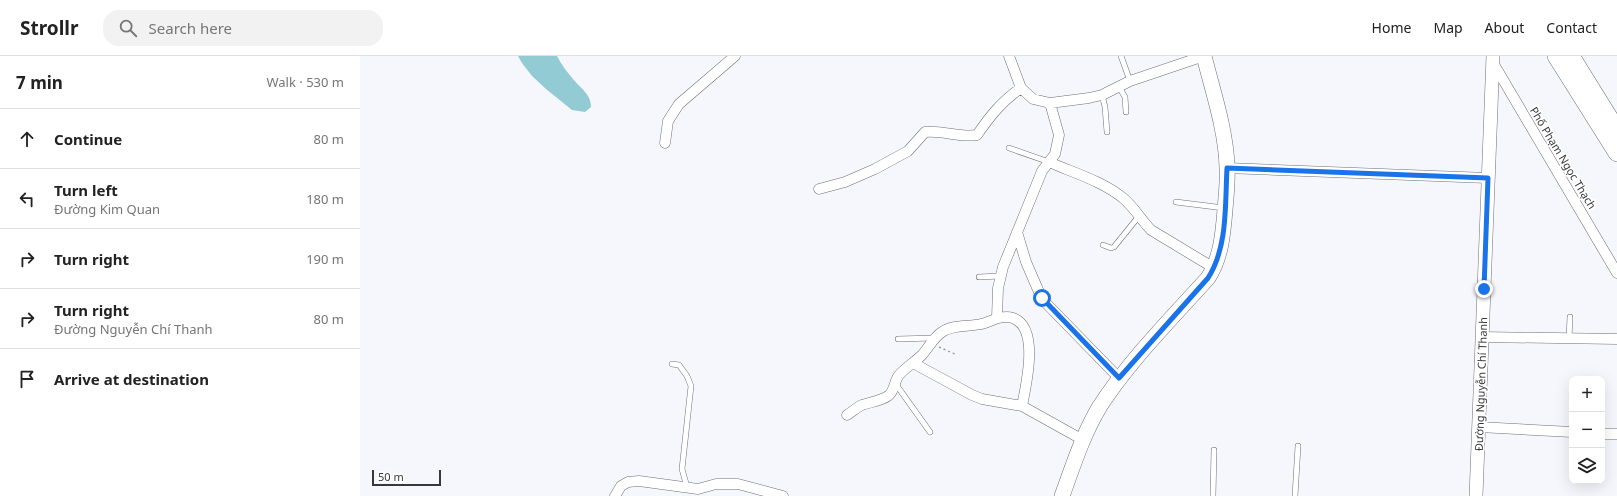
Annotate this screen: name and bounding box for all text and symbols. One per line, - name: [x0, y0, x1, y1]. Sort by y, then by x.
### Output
- search box: [103, 10, 383, 46]
- text: Strollr: [20, 15, 79, 41]
- icon: search: [117, 17, 139, 39]
- text: Search here: [149, 18, 232, 38]
- text: Home: [1372, 18, 1411, 37]
- text: Map: [1433, 18, 1463, 37]
- text: About: [1485, 18, 1524, 37]
- text: Contact: [1546, 18, 1597, 37]
- text: 7 min: [16, 71, 63, 94]
- text: Walk · 530 m: [266, 73, 344, 91]
- street label: Phố Phạm Ngọc Thạch: [1527, 104, 1600, 212]
- icon: ahead: [16, 128, 38, 150]
- text: Continue: [54, 129, 122, 149]
- text: 80 m: [314, 130, 344, 148]
- text: Turn left: [54, 180, 118, 200]
- icon: left: [16, 188, 38, 210]
- text: 180 m: [306, 190, 344, 208]
- text: Đường Kim Quan: [54, 200, 160, 218]
- icon: right: [16, 248, 38, 270]
- text: Turn right: [54, 249, 129, 269]
- text: 190 m: [306, 250, 344, 268]
- route end: [1475, 280, 1493, 298]
- route start: [1033, 289, 1051, 307]
- text: Turn right: [54, 300, 129, 320]
- icon: right: [16, 308, 38, 330]
- text: 80 m: [314, 310, 344, 328]
- street label: Đường Nguyễn Chí Thanh: [1471, 317, 1490, 451]
- text: Đường Nguyễn Chí Thanh: [54, 320, 213, 338]
- icon: arrive: [16, 368, 38, 390]
- text: Arrive at destination: [54, 369, 209, 389]
- map controls: [1569, 376, 1605, 484]
- button: +: [1569, 376, 1605, 412]
- button: −: [1569, 412, 1605, 448]
- button: layers: [1569, 448, 1605, 484]
- scale bar: [372, 468, 441, 487]
- text: 50 m: [378, 469, 404, 484]

